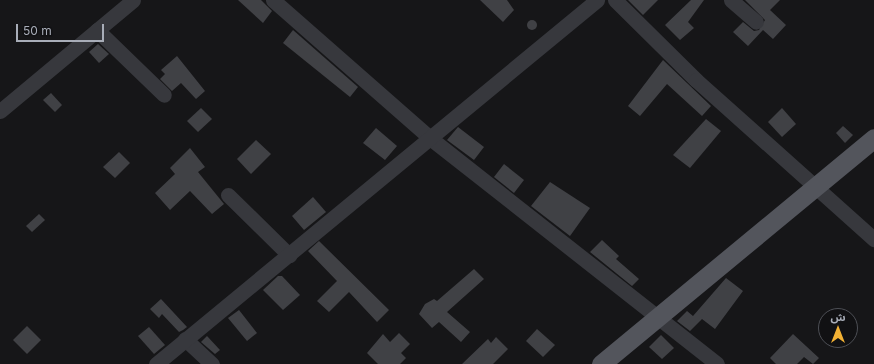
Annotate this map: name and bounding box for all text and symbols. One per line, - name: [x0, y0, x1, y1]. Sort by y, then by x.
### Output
- scale bar: [18, 16, 106, 42]
- text: 50 m: [23, 23, 52, 38]
- north arrow: [818, 308, 858, 348]
- text: ش: [830, 310, 846, 324]

